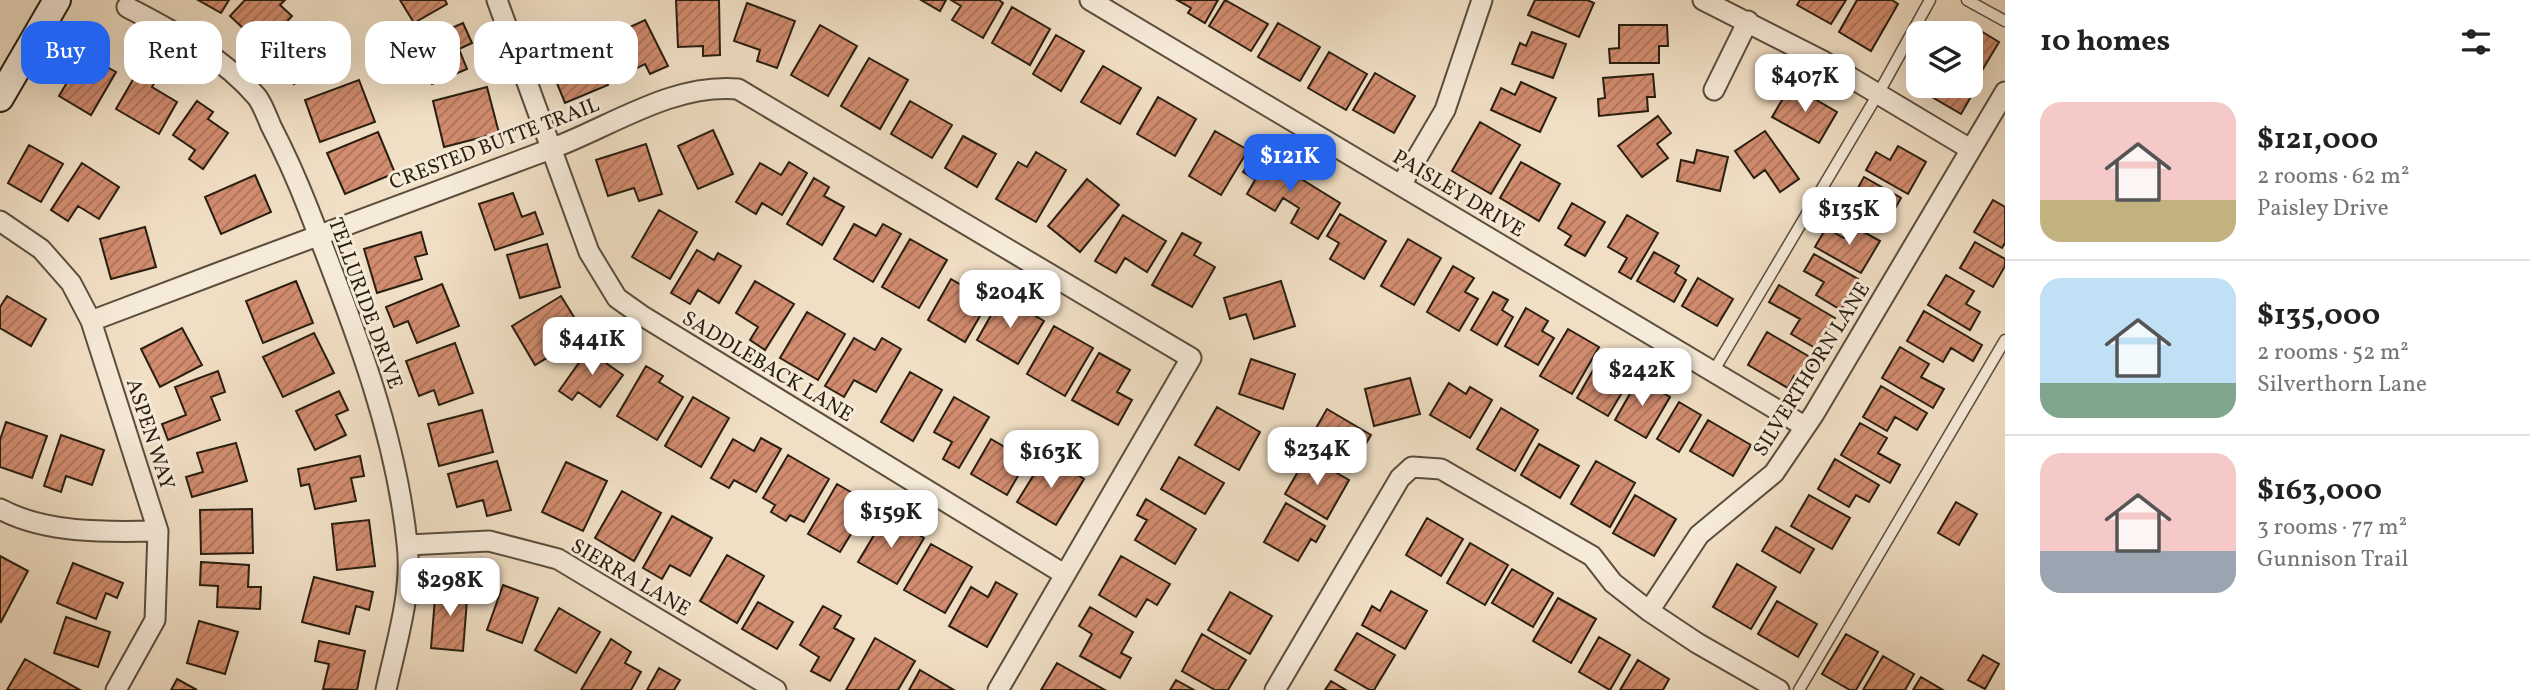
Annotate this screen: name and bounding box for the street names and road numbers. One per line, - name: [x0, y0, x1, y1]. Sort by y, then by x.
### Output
- street label: CRESTED BUTTE TRAIL: [385, 91, 604, 198]
- street label: PAISLEY DRIVE: [1387, 143, 1530, 245]
- street label: TELLURIDE DRIVE: [320, 214, 409, 393]
- street label: SILVERTHORN LANE: [1747, 277, 1878, 463]
- street label: SADDLEBACK LANE: [676, 305, 858, 430]
- street label: ASPEN WAY: [118, 375, 181, 494]
- street label: SIERRA LANE: [565, 532, 696, 624]

